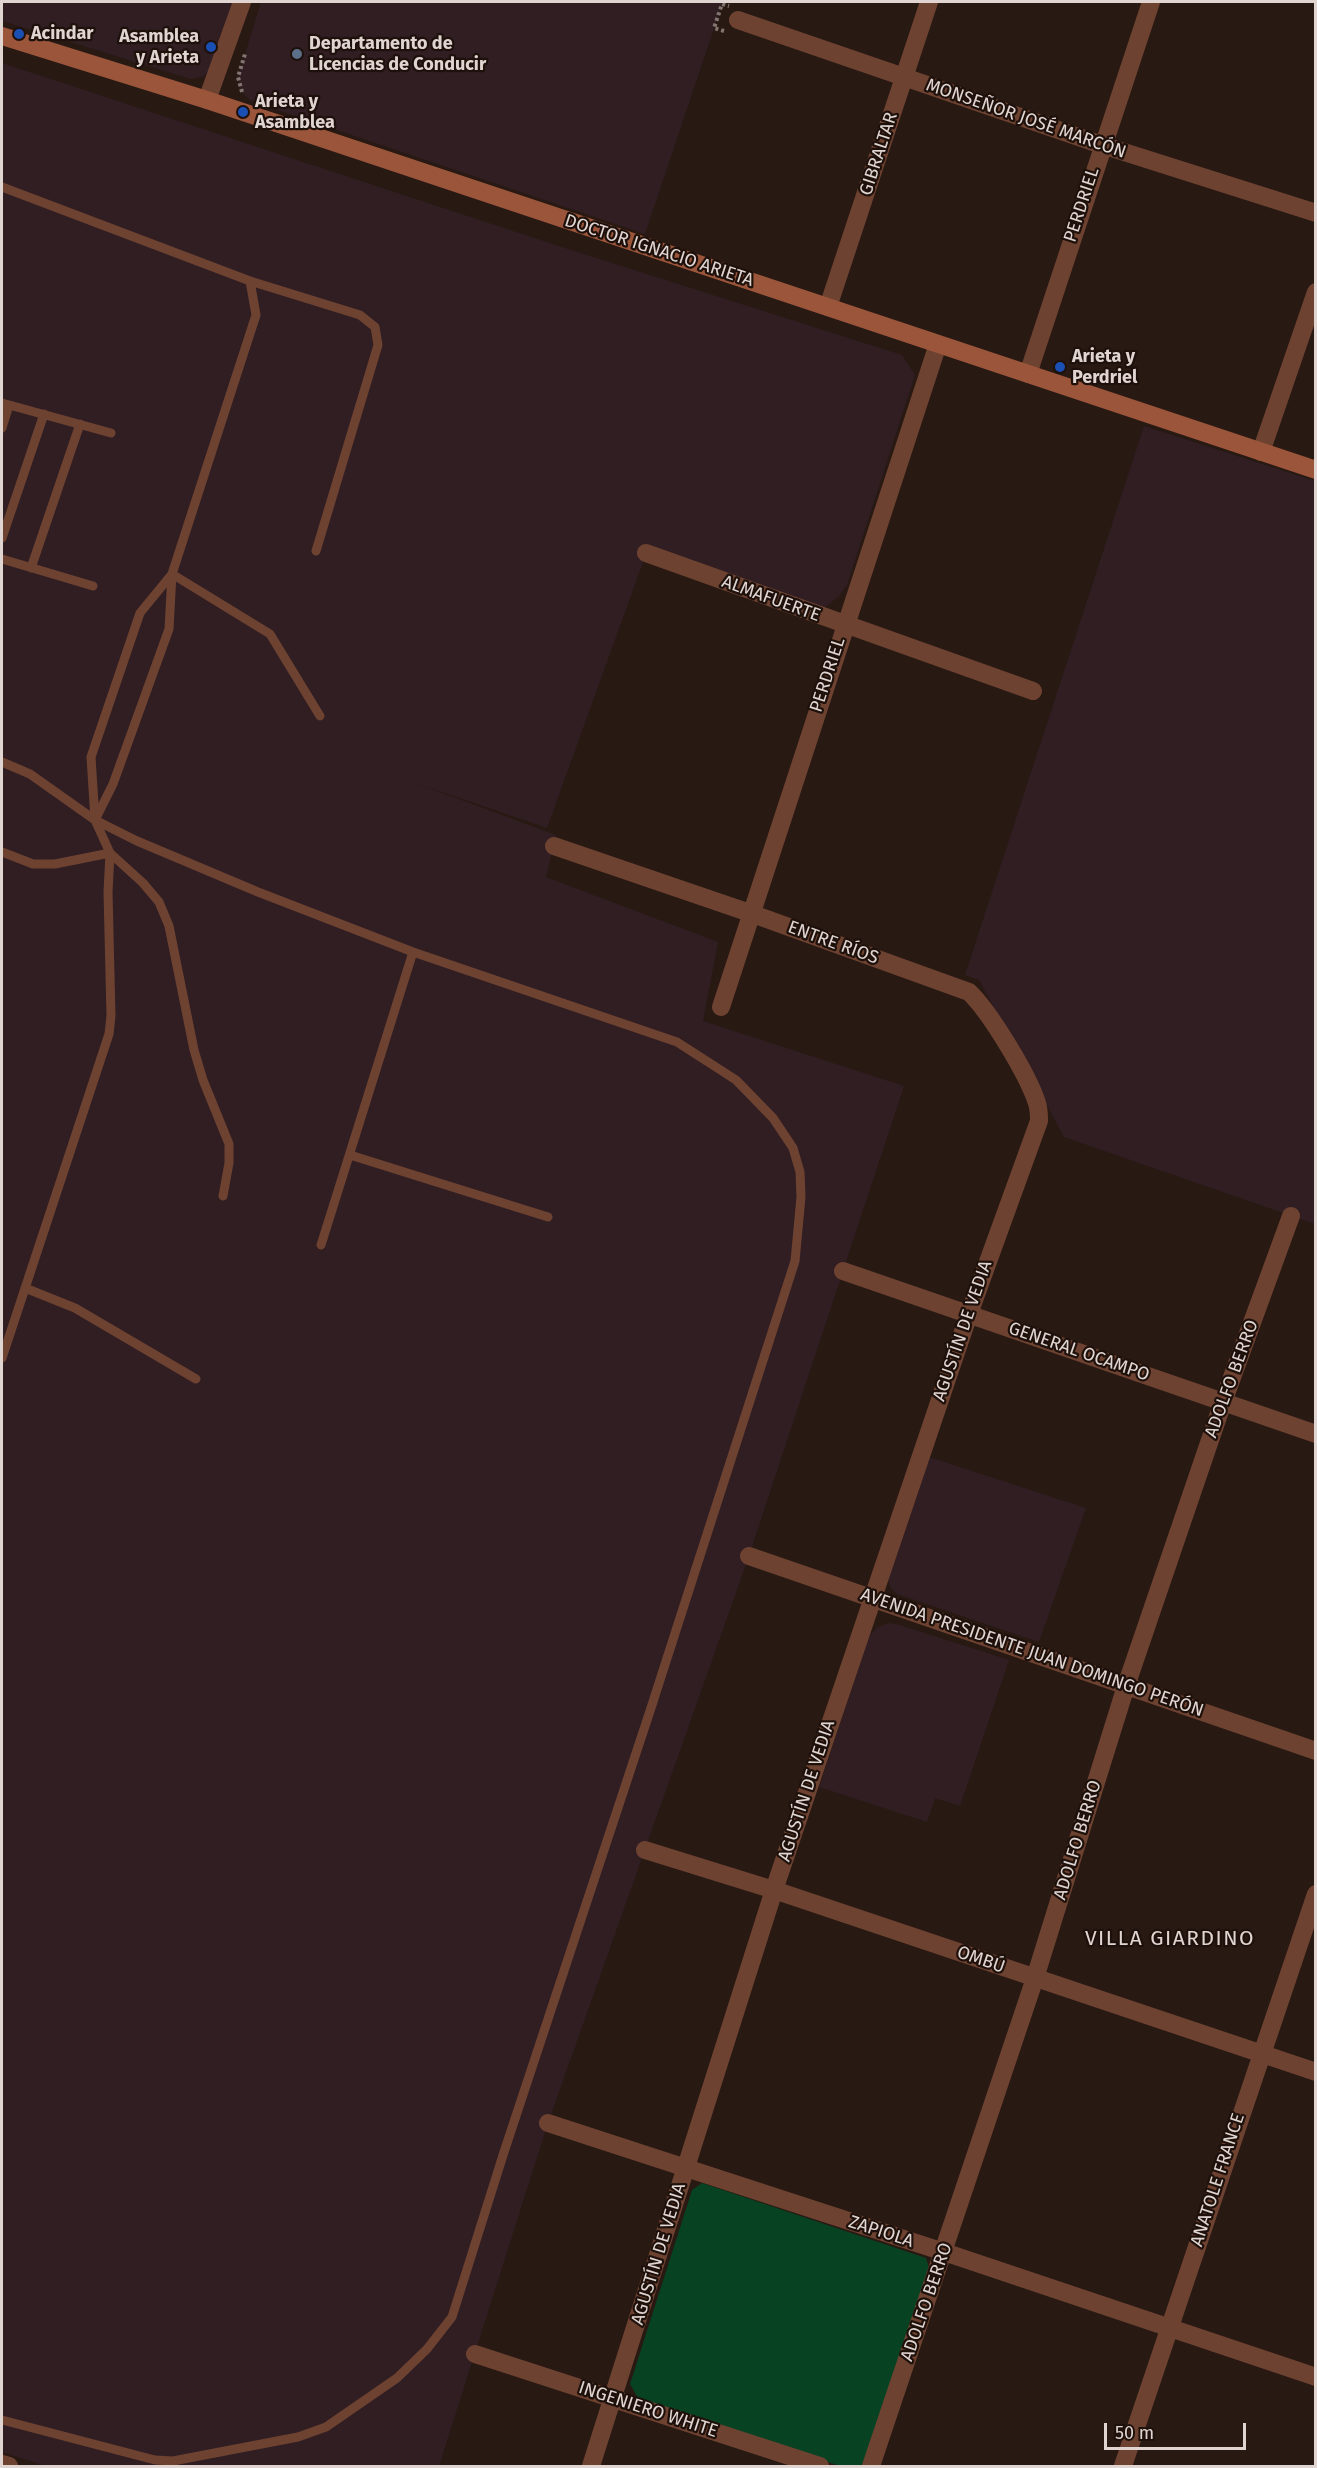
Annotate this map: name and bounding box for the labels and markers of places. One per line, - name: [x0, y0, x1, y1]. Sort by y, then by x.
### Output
- place label: Acindar: [31, 23, 94, 45]
- place label: Asamblea y Arieta: [119, 26, 199, 68]
- marker: Acindar: [12, 27, 26, 41]
- place label: Departamento de Licencias de Conducir: [309, 33, 486, 76]
- marker: Asamblea y Arieta: [204, 40, 218, 54]
- marker: Departamento de Licencias de Conducir: [290, 47, 304, 61]
- place label: Arieta y Asamblea: [255, 91, 335, 134]
- marker: Arieta y Asamblea: [236, 105, 250, 119]
- place label: Arieta y Perdriel: [1072, 346, 1137, 388]
- marker: Arieta y Perdriel: [1053, 360, 1067, 374]

